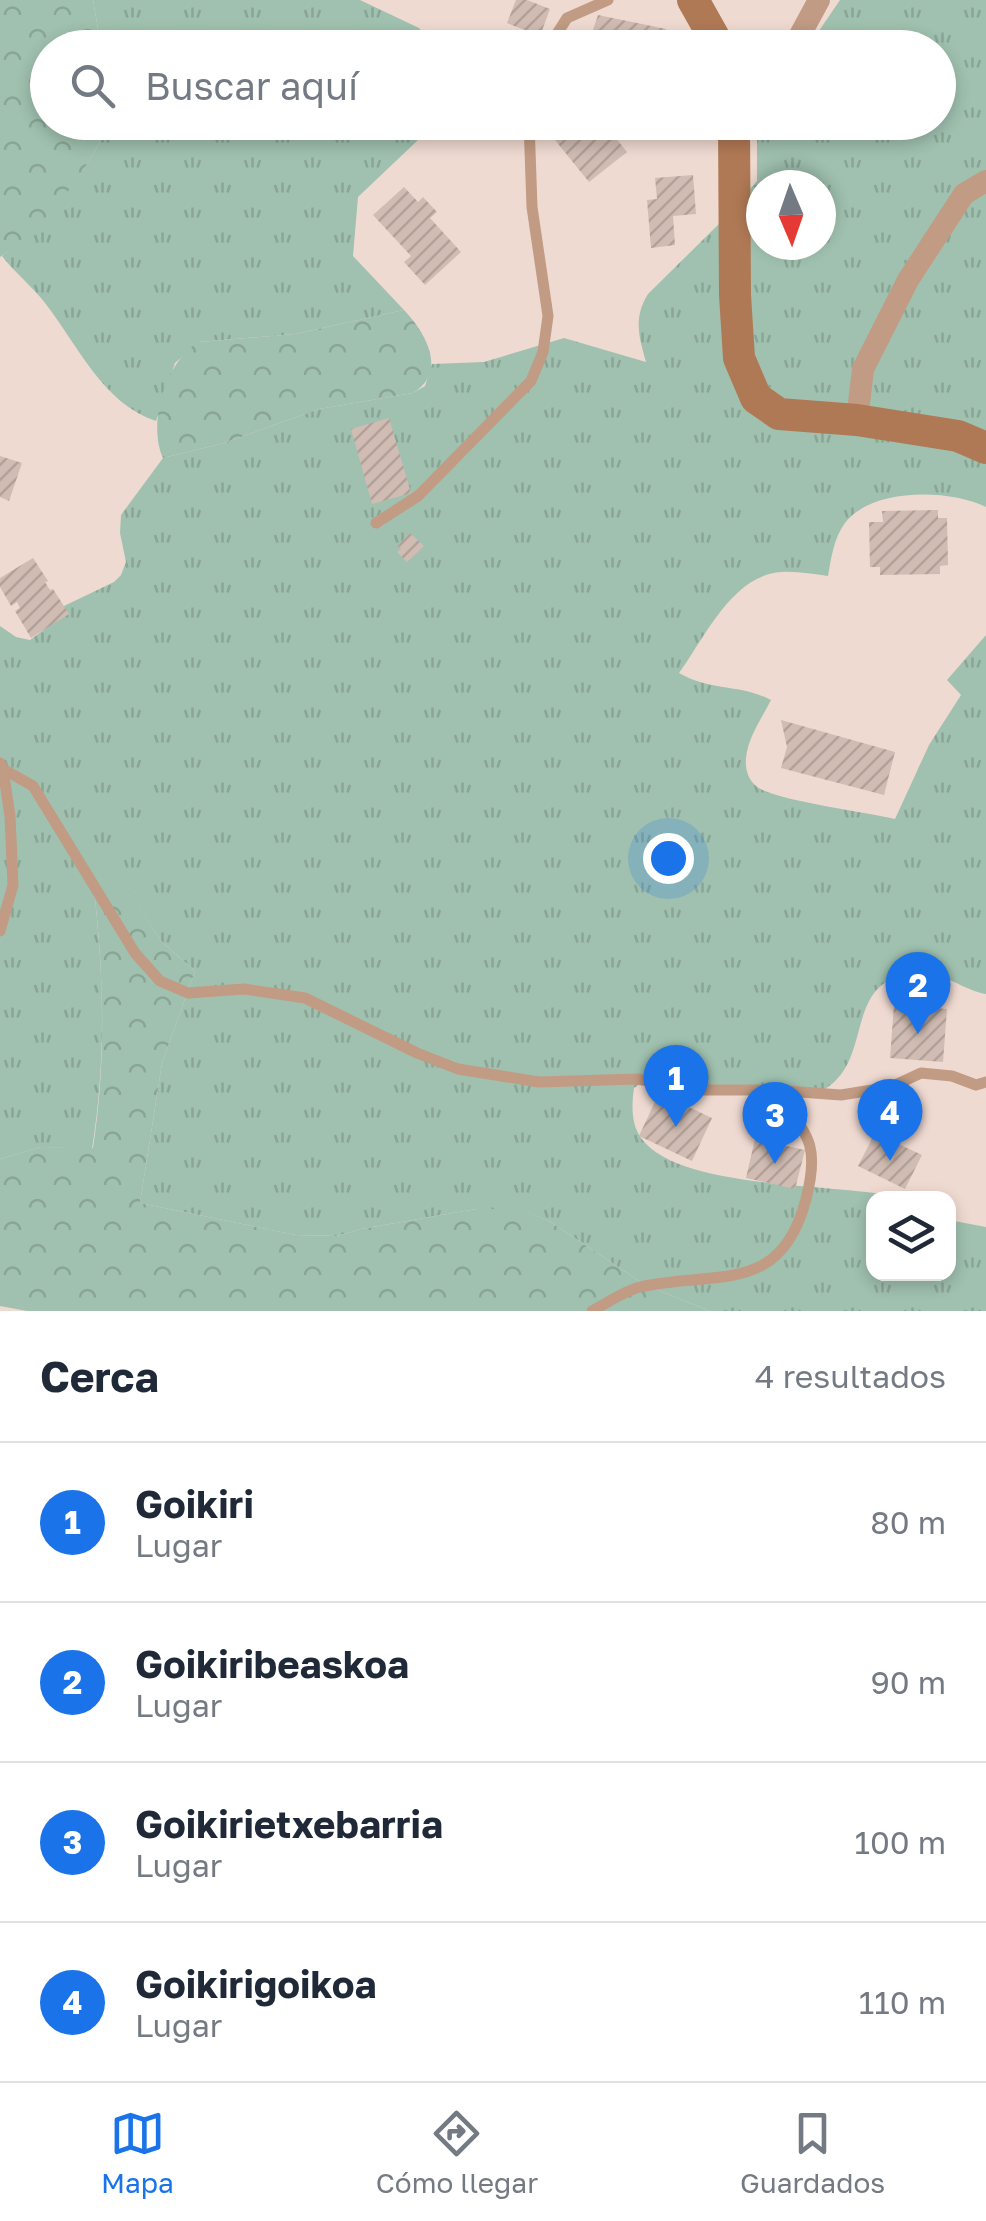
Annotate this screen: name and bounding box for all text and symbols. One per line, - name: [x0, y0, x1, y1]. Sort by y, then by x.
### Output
- search box: [30, 30, 956, 140]
- icon: search: [65, 58, 120, 113]
- text: Buscar aquí: [145, 63, 358, 108]
- north arrow: [746, 170, 836, 260]
- your location: [643, 833, 694, 884]
- pin: 2: [886, 952, 950, 1034]
- pin: 1: [644, 1044, 708, 1127]
- pin: 4: [858, 1078, 922, 1161]
- pin: 3: [742, 1082, 808, 1164]
- map controls: [866, 1191, 956, 1281]
- button: layers: [866, 1191, 956, 1281]
- text: Cerca: [40, 1351, 159, 1401]
- text: 4 resultados: [755, 1357, 946, 1395]
- text: Goikiri: [135, 1481, 254, 1526]
- text: 1: [64, 1503, 81, 1541]
- text: 80 m: [870, 1503, 946, 1541]
- text: Lugar: [135, 1526, 222, 1564]
- text: Goikiribeaskoa: [135, 1641, 409, 1686]
- text: 2: [63, 1663, 82, 1701]
- text: 90 m: [870, 1663, 946, 1701]
- text: Lugar: [135, 1686, 222, 1724]
- text: Goikirietxebarria: [135, 1801, 443, 1846]
- text: 3: [63, 1823, 82, 1861]
- text: 100 m: [854, 1823, 946, 1861]
- text: Lugar: [135, 1846, 222, 1884]
- text: Goikirigoikoa: [135, 1961, 377, 2006]
- text: 4: [62, 1983, 83, 2021]
- text: 110 m: [859, 1983, 946, 2021]
- text: Lugar: [135, 2006, 222, 2044]
- tab: Mapa: [101, 2106, 174, 2199]
- tab: Cómo llegar: [376, 2106, 538, 2199]
- tab: Guardados: [740, 2106, 885, 2199]

